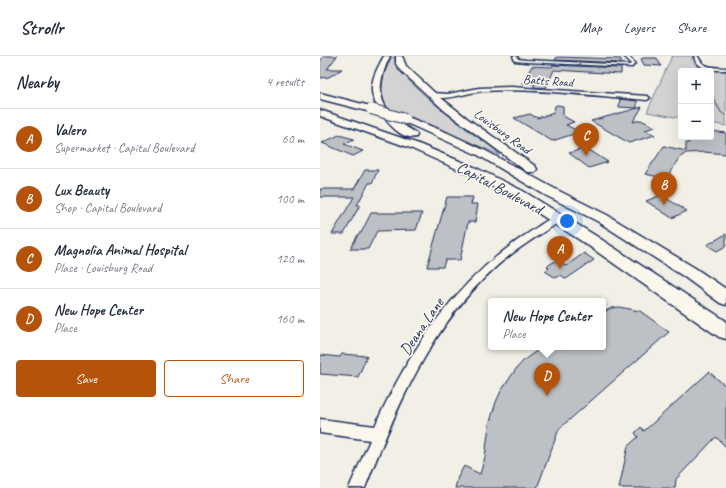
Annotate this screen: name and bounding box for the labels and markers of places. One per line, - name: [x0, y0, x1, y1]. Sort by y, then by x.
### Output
- pin: C: [573, 123, 599, 156]
- pin: B: [651, 172, 677, 205]
- pin: A: [547, 236, 573, 269]
- pin: D: [534, 363, 560, 396]

